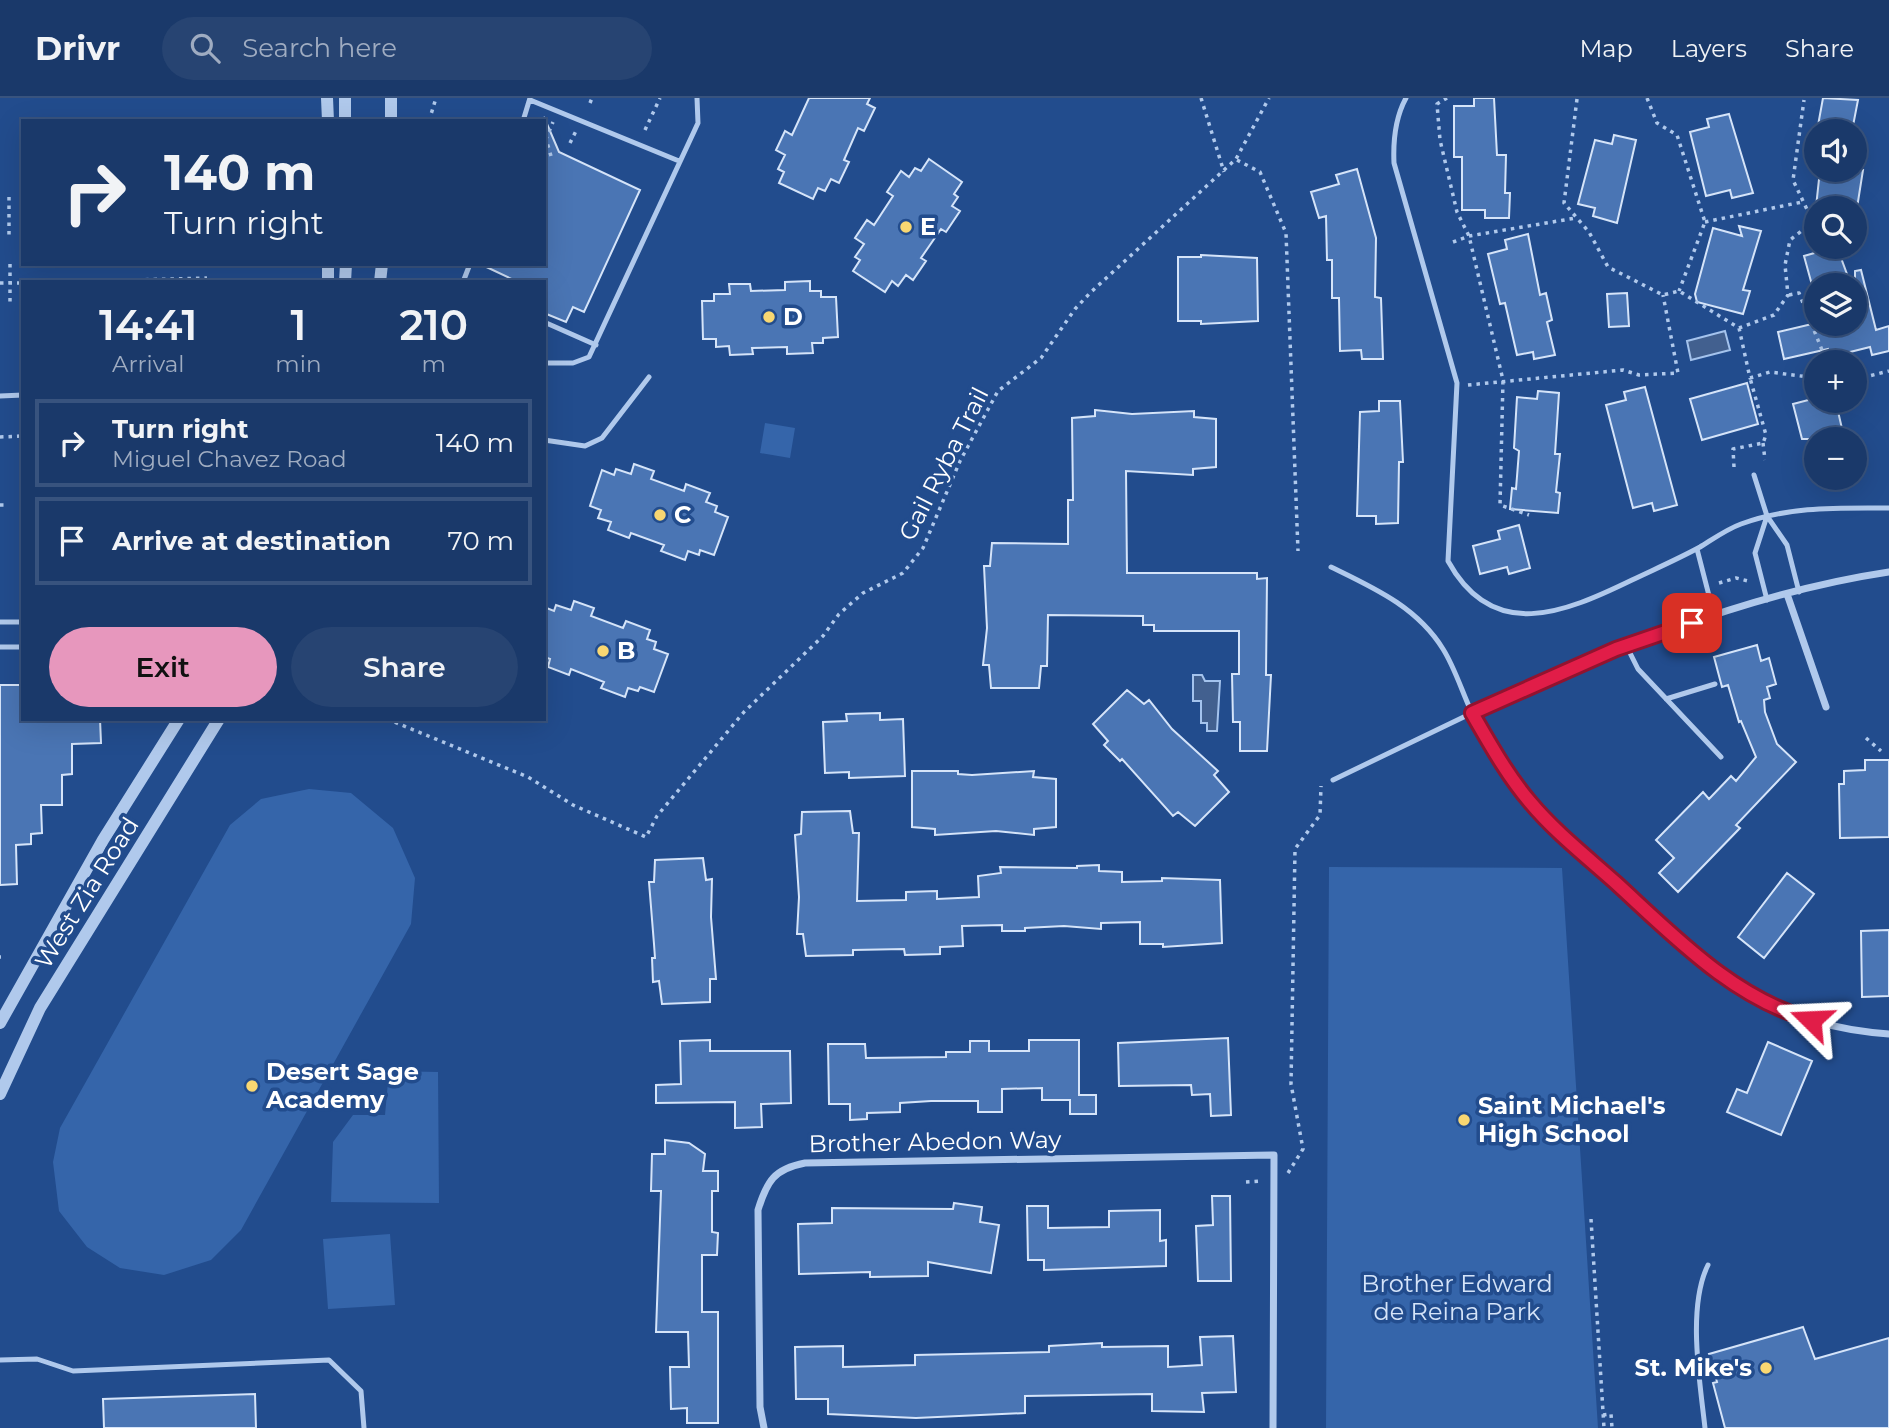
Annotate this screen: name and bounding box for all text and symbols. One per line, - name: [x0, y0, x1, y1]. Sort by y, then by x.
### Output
- search box: [162, 17, 652, 80]
- text: Drivr: [35, 28, 120, 68]
- icon: search: [186, 29, 224, 67]
- text: Search here: [242, 32, 397, 64]
- text: Map: [1579, 34, 1633, 63]
- text: Layers: [1671, 34, 1747, 63]
- text: Share: [1785, 34, 1854, 63]
- map controls: [1804, 119, 1867, 490]
- button: sound: [1804, 119, 1867, 182]
- text: 140 m: [164, 143, 316, 202]
- icon: right: [49, 147, 140, 238]
- button: search: [1804, 196, 1867, 259]
- text: Turn right: [164, 203, 324, 242]
- place label: E: [920, 212, 936, 241]
- marker: E: [898, 219, 914, 235]
- button: layers: [1804, 273, 1867, 336]
- text: 14:41: [99, 299, 197, 351]
- text: 1: [290, 299, 306, 351]
- text: 210: [399, 299, 468, 351]
- place label: D: [783, 302, 803, 331]
- marker: D: [761, 309, 777, 325]
- text: Arrival: [112, 350, 184, 378]
- text: min: [275, 350, 321, 378]
- text: m: [422, 350, 446, 378]
- button: +: [1804, 350, 1867, 413]
- street label: Gail Ryba Trail: [892, 382, 995, 545]
- text: Turn right: [112, 413, 248, 445]
- icon: right: [53, 424, 91, 462]
- text: 140 m: [436, 427, 514, 459]
- button: −: [1804, 427, 1867, 490]
- text: Miguel Chavez Road: [112, 445, 346, 473]
- place label: C: [674, 500, 691, 529]
- marker: C: [652, 507, 668, 523]
- icon: arrive: [53, 522, 91, 560]
- text: Arrive at destination: [112, 525, 391, 557]
- text: 70 m: [448, 525, 514, 557]
- pin: [1662, 593, 1722, 653]
- icon: arrive: [1673, 604, 1711, 642]
- button: Exit: [49, 627, 277, 707]
- button: Share: [291, 627, 518, 707]
- place label: B: [617, 636, 635, 665]
- marker: B: [595, 643, 611, 659]
- street label: West Zia Road: [28, 812, 145, 974]
- position arrow: [1774, 983, 1848, 1057]
- place label: Desert Sage Academy: [265, 1057, 419, 1114]
- marker: Desert Sage Academy: [244, 1078, 260, 1094]
- place label: Saint Michael's High School: [1478, 1091, 1666, 1148]
- marker: Saint Michael's High School: [1456, 1112, 1472, 1128]
- street label: Brother Abedon Way: [808, 1125, 1062, 1158]
- park label: Brother Edward de Reina Park: [1361, 1269, 1553, 1326]
- place label: St. Mike's: [1635, 1353, 1752, 1382]
- marker: St. Mike's: [1758, 1360, 1774, 1376]

